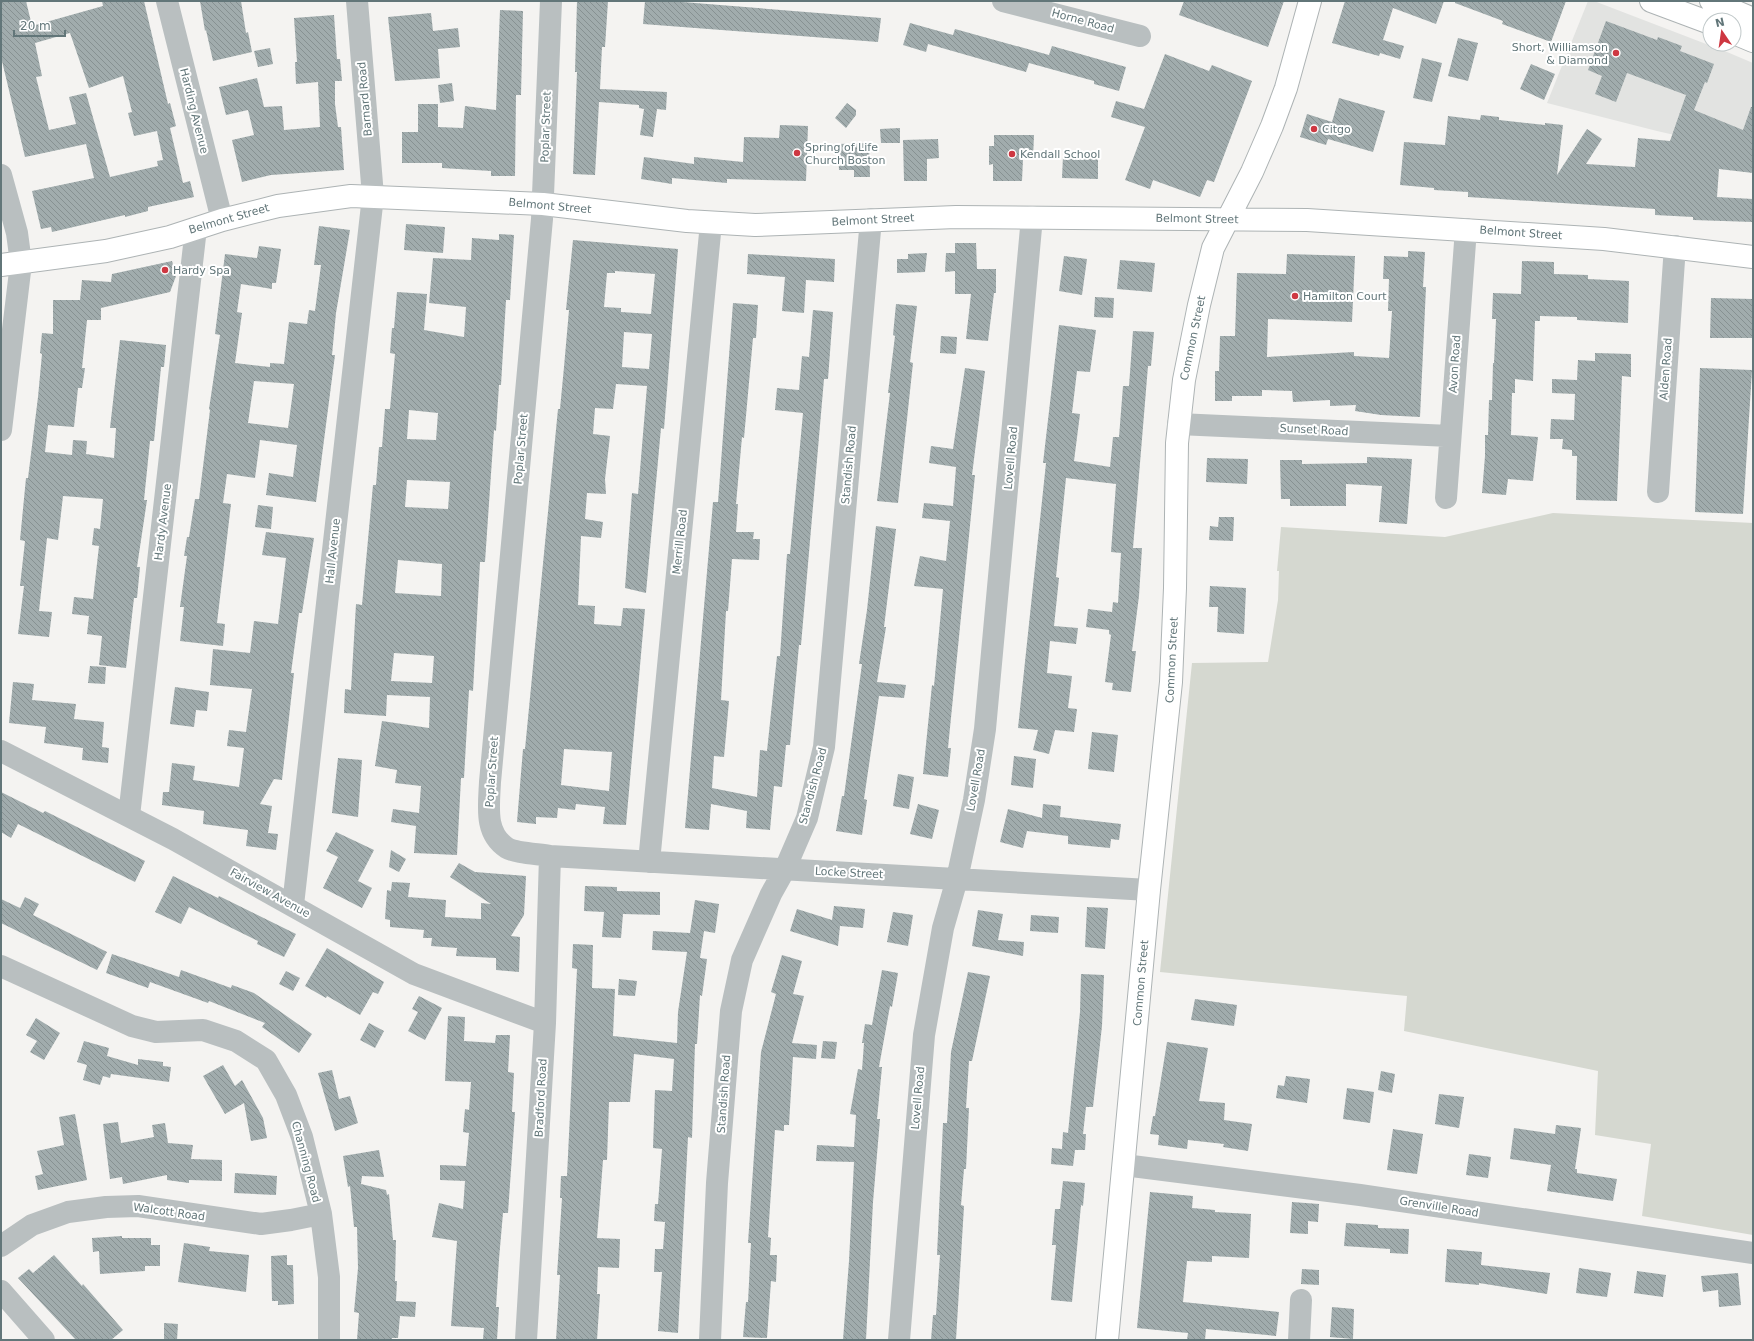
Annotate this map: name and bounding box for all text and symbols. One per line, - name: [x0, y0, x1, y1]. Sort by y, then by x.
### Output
- street label: Horne Road: [1050, 6, 1116, 36]
- scale bar: [14, 12, 65, 38]
- north arrow: [1702, 12, 1742, 52]
- text: N: [1714, 15, 1726, 30]
- text: 20 m: [20, 19, 51, 33]
- place label: Short, Williamson & Diamond: [1512, 41, 1608, 67]
- marker: Short, Williamson & Diamond: [1611, 48, 1621, 58]
- street label: Barnard Road: [355, 61, 375, 137]
- street label: Harding Avenue: [177, 67, 211, 155]
- street label: Poplar Street: [538, 91, 554, 163]
- place label: Citgo: [1322, 123, 1351, 136]
- marker: Citgo: [1309, 124, 1319, 134]
- place label: Spring of Life Church Boston: [805, 141, 885, 167]
- marker: Spring of Life Church Boston: [792, 148, 802, 158]
- place label: Kendall School: [1020, 148, 1100, 161]
- marker: Kendall School: [1007, 149, 1017, 159]
- street label: Belmont Street: [508, 196, 593, 216]
- street label: Belmont Street: [187, 201, 271, 237]
- street label: Belmont Street: [831, 211, 915, 229]
- street label: Belmont Street: [1155, 212, 1239, 226]
- street label: Belmont Street: [1479, 224, 1564, 242]
- place label: Hardy Spa: [173, 264, 230, 277]
- marker: Hardy Spa: [160, 265, 170, 275]
- place label: Hamilton Court: [1303, 290, 1387, 303]
- marker: Hamilton Court: [1290, 291, 1300, 301]
- street label: Common Street: [1178, 294, 1208, 382]
- street label: Avon Road: [1446, 335, 1464, 393]
- street label: Alden Road: [1657, 337, 1675, 401]
- street label: Poplar Street: [511, 412, 531, 485]
- street label: Sunset Road: [1279, 422, 1349, 438]
- street label: Standish Road: [839, 425, 859, 505]
- street label: Lovell Road: [1002, 426, 1020, 490]
- street label: Hardy Avenue: [152, 483, 174, 561]
- street label: Merrill Road: [670, 509, 690, 575]
- street label: Hall Avenue: [323, 518, 343, 584]
- street label: Common Street: [1163, 616, 1181, 704]
- street label: Poplar Street: [483, 735, 501, 808]
- street label: Standish Road: [797, 746, 829, 826]
- street label: Lovell Road: [964, 748, 988, 812]
- street label: Locke Street: [815, 865, 884, 881]
- street label: Fairview Avenue: [228, 866, 312, 920]
- street label: Common Street: [1131, 939, 1151, 1027]
- street label: Standish Road: [715, 1054, 733, 1134]
- street label: Bradford Road: [532, 1058, 550, 1138]
- street label: Lovell Road: [909, 1066, 927, 1130]
- street label: Channing Road: [289, 1120, 323, 1204]
- street label: Grenville Road: [1398, 1194, 1480, 1220]
- street label: Walcott Road: [132, 1201, 206, 1223]

